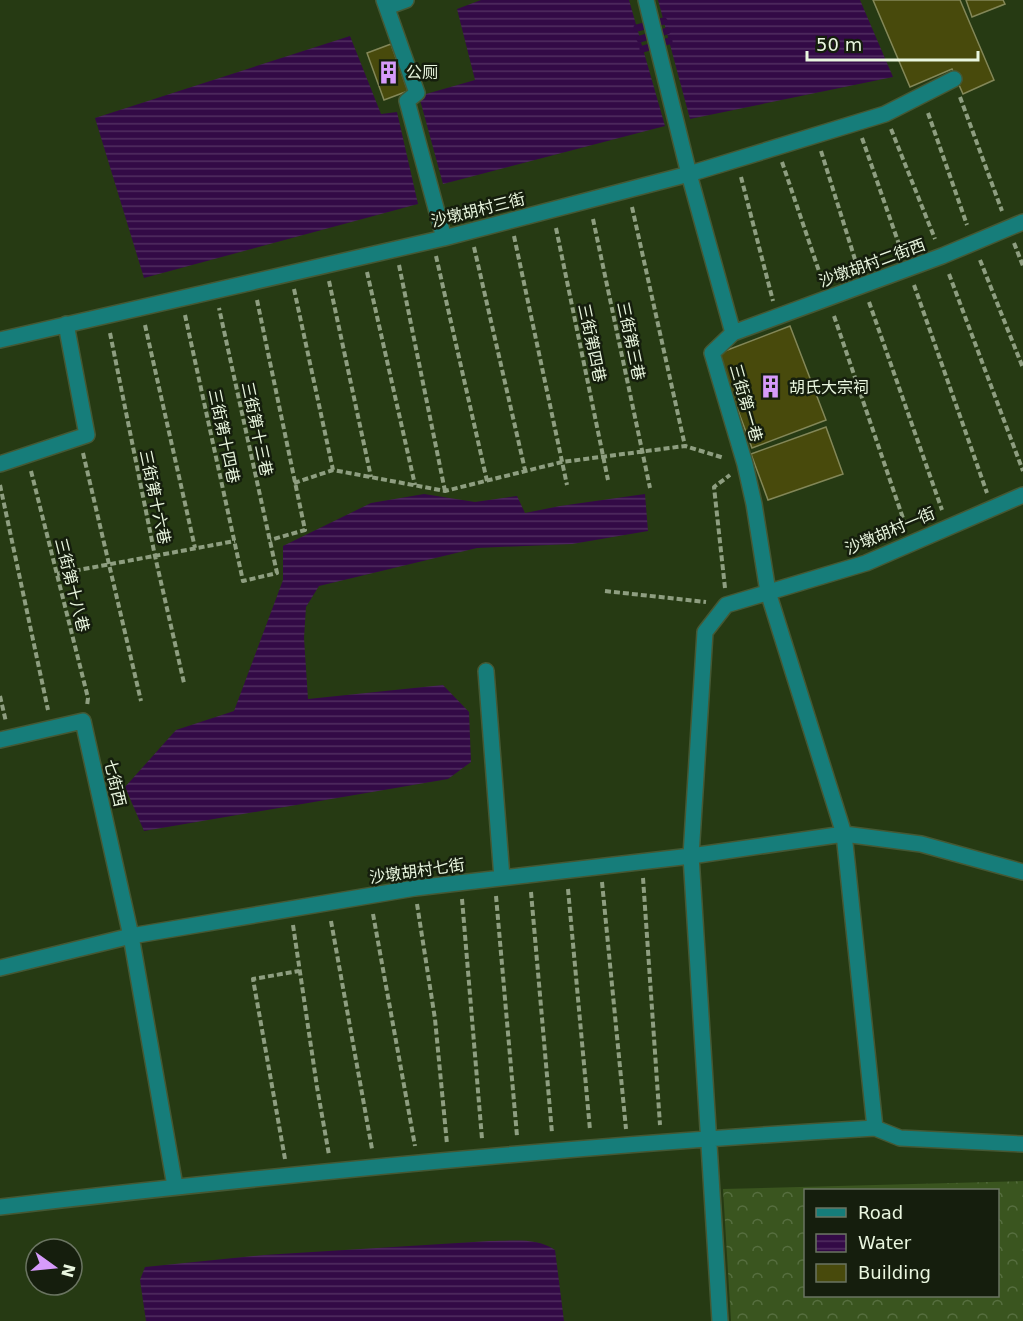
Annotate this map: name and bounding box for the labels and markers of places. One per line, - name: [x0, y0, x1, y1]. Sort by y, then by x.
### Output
- building icon: 公厕: [375, 59, 401, 85]
- place label: 公厕: [406, 63, 438, 82]
- building icon: 胡氏大宗祠: [758, 374, 784, 400]
- place label: 胡氏大宗祠: [789, 378, 869, 397]

